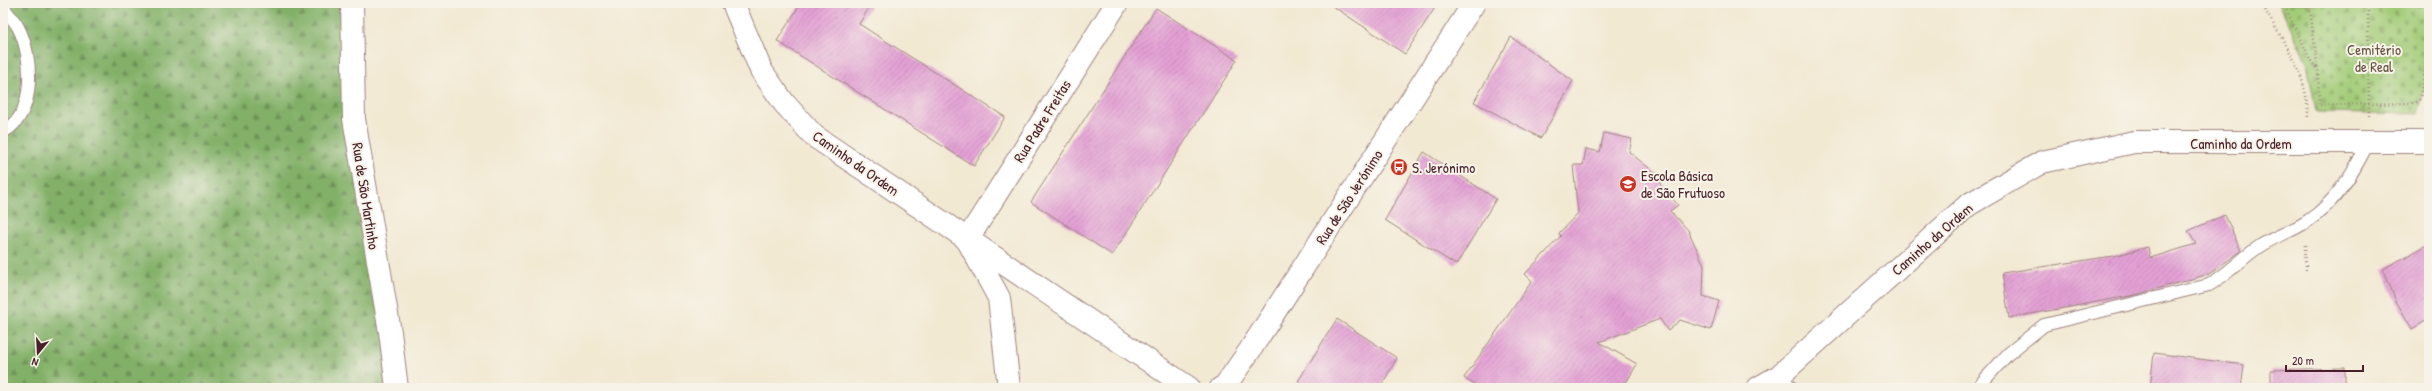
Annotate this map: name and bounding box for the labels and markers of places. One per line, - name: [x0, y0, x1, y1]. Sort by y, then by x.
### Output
- bus stop icon: S. Jerónimo: [1389, 157, 1409, 177]
- place label: S. Jerónimo: [1412, 157, 1475, 178]
- place label: Escola Básica de São Frutuoso: [1641, 165, 1725, 203]
- school or university icon: Escola Básica de São Frutuoso: [1618, 174, 1638, 194]

